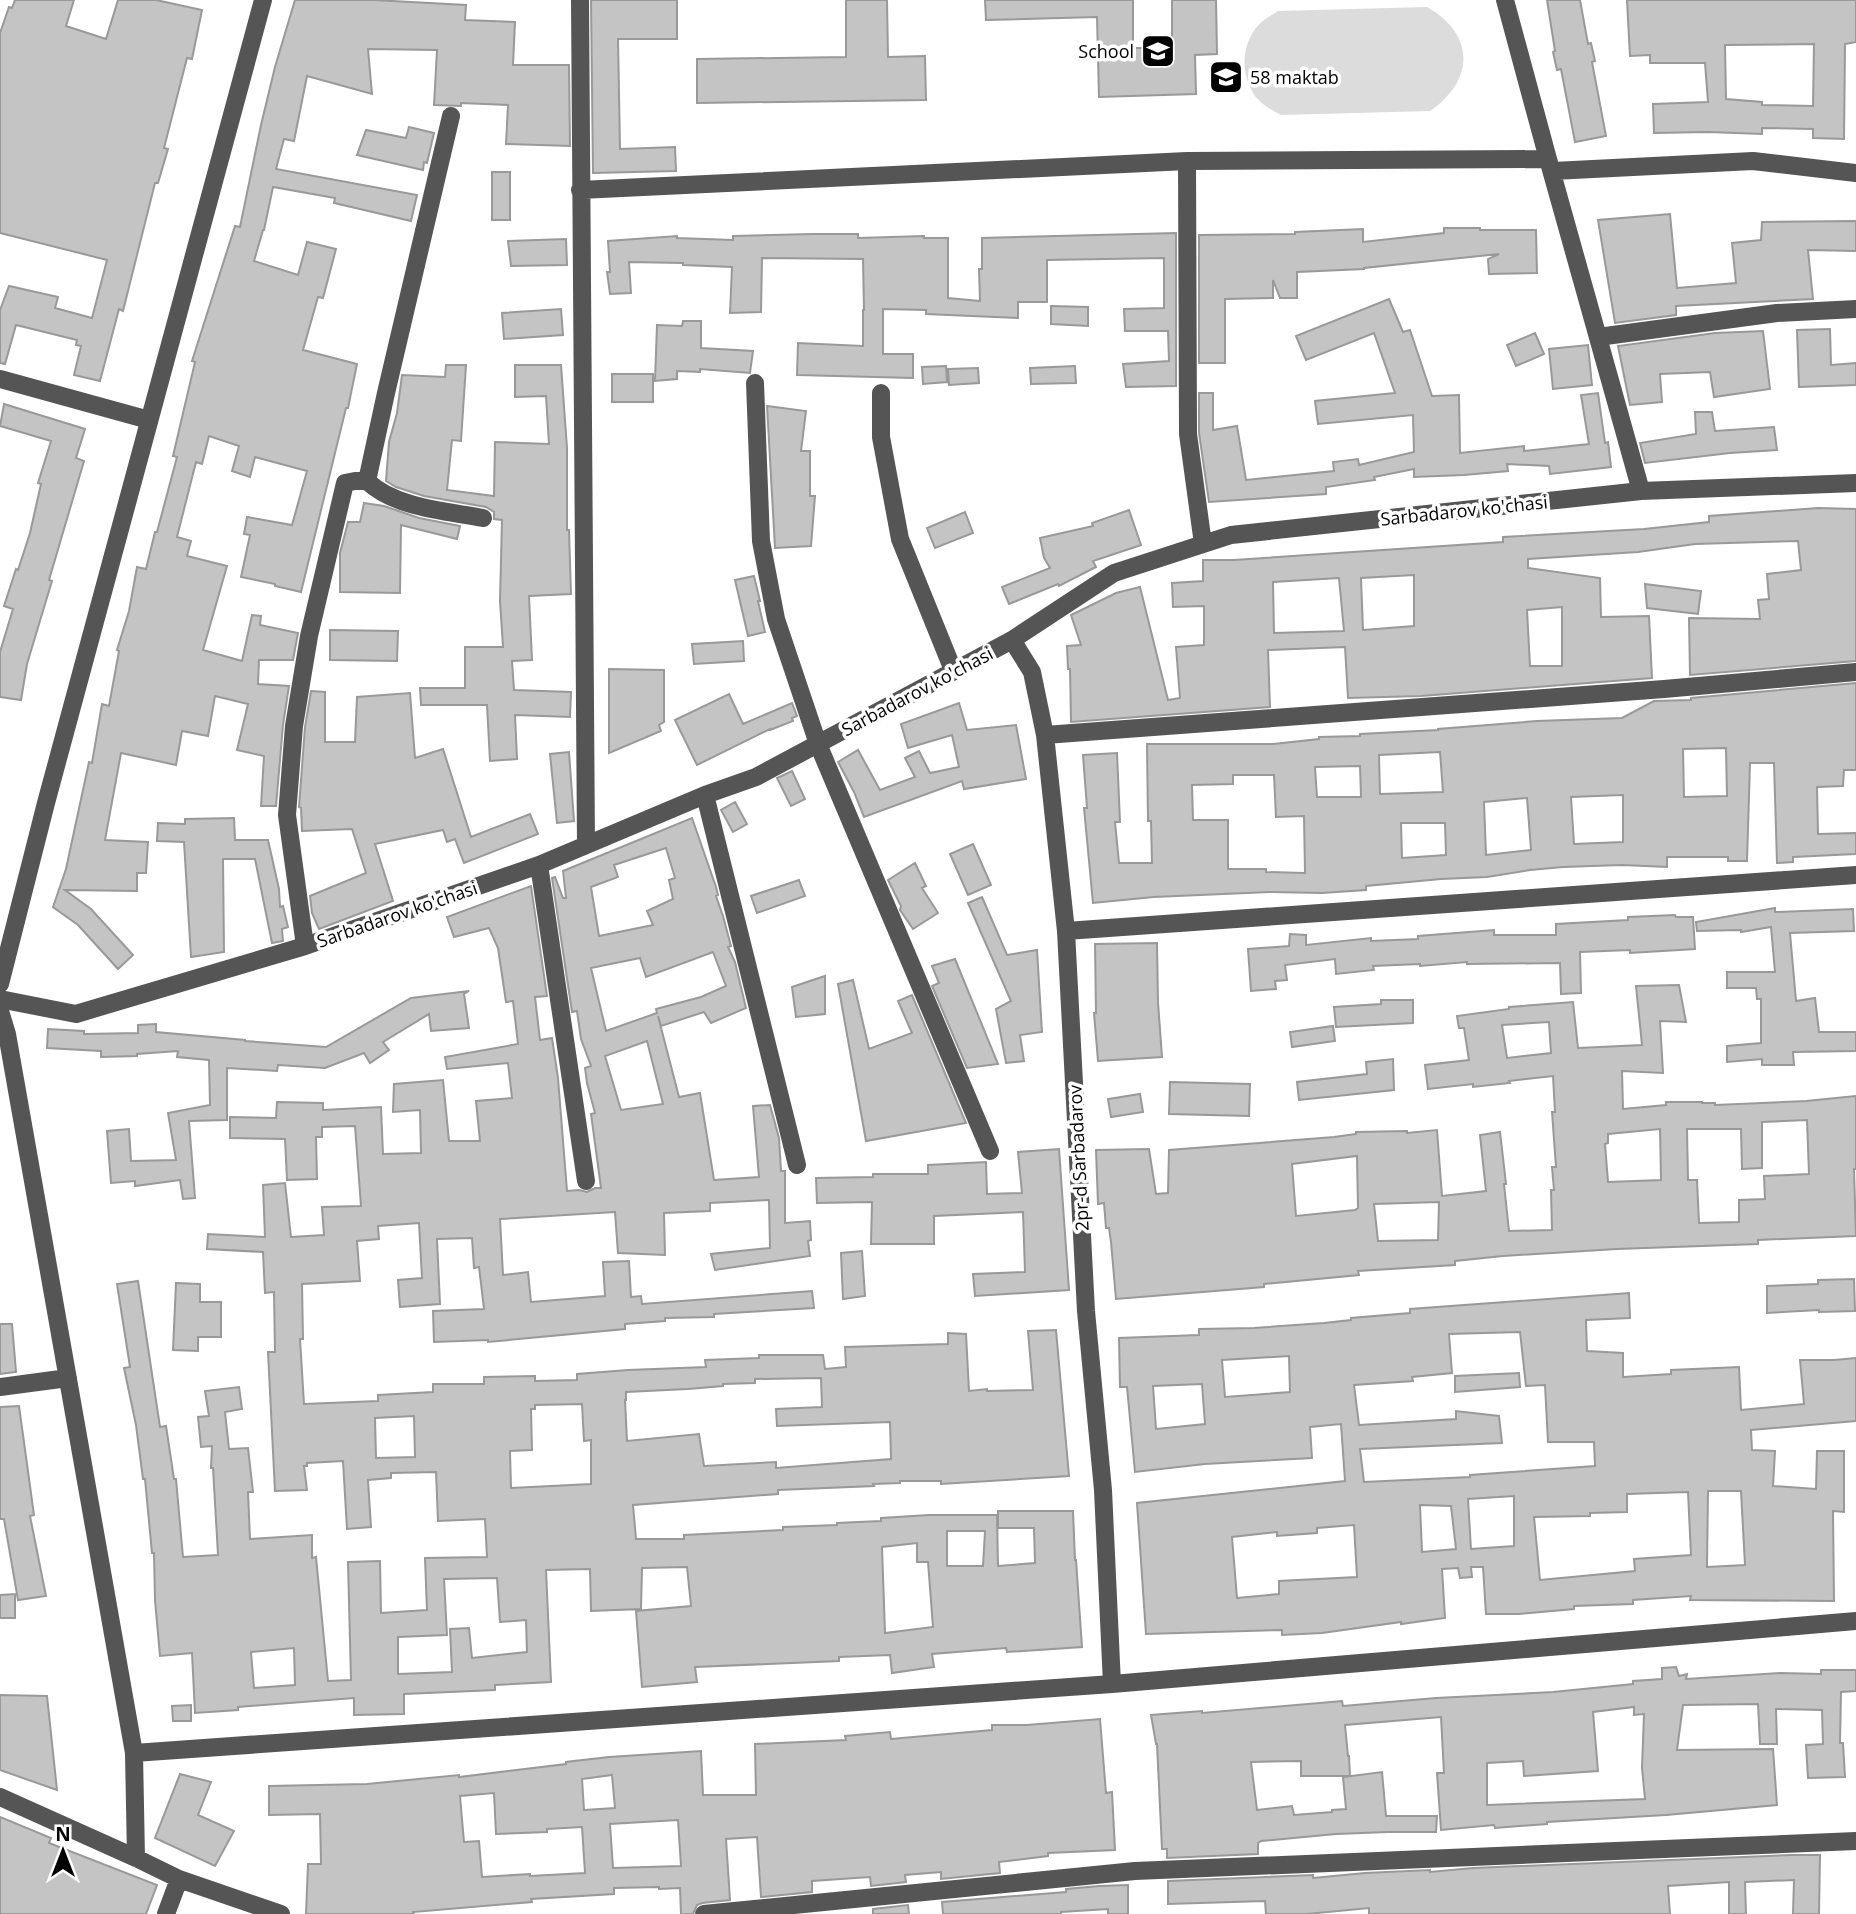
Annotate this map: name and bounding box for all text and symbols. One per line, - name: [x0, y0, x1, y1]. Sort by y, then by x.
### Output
- school or university icon: School: [1139, 32, 1177, 70]
- place label: School: [1078, 39, 1134, 63]
- school or university icon: 58 maktab: [1207, 58, 1245, 96]
- place label: 58 maktab: [1250, 65, 1339, 89]
- street label: Sarbadarov ko'chasi: [1379, 489, 1549, 531]
- street label: Sarbadarov ko'chasi: [837, 641, 997, 741]
- street label: Sarbadarov ko'chasi: [314, 875, 480, 953]
- street label: 2pr-d Sarbadarov: [1062, 1084, 1094, 1232]
- north arrow: [28, 1816, 98, 1886]
- text: N: [55, 1821, 71, 1847]

